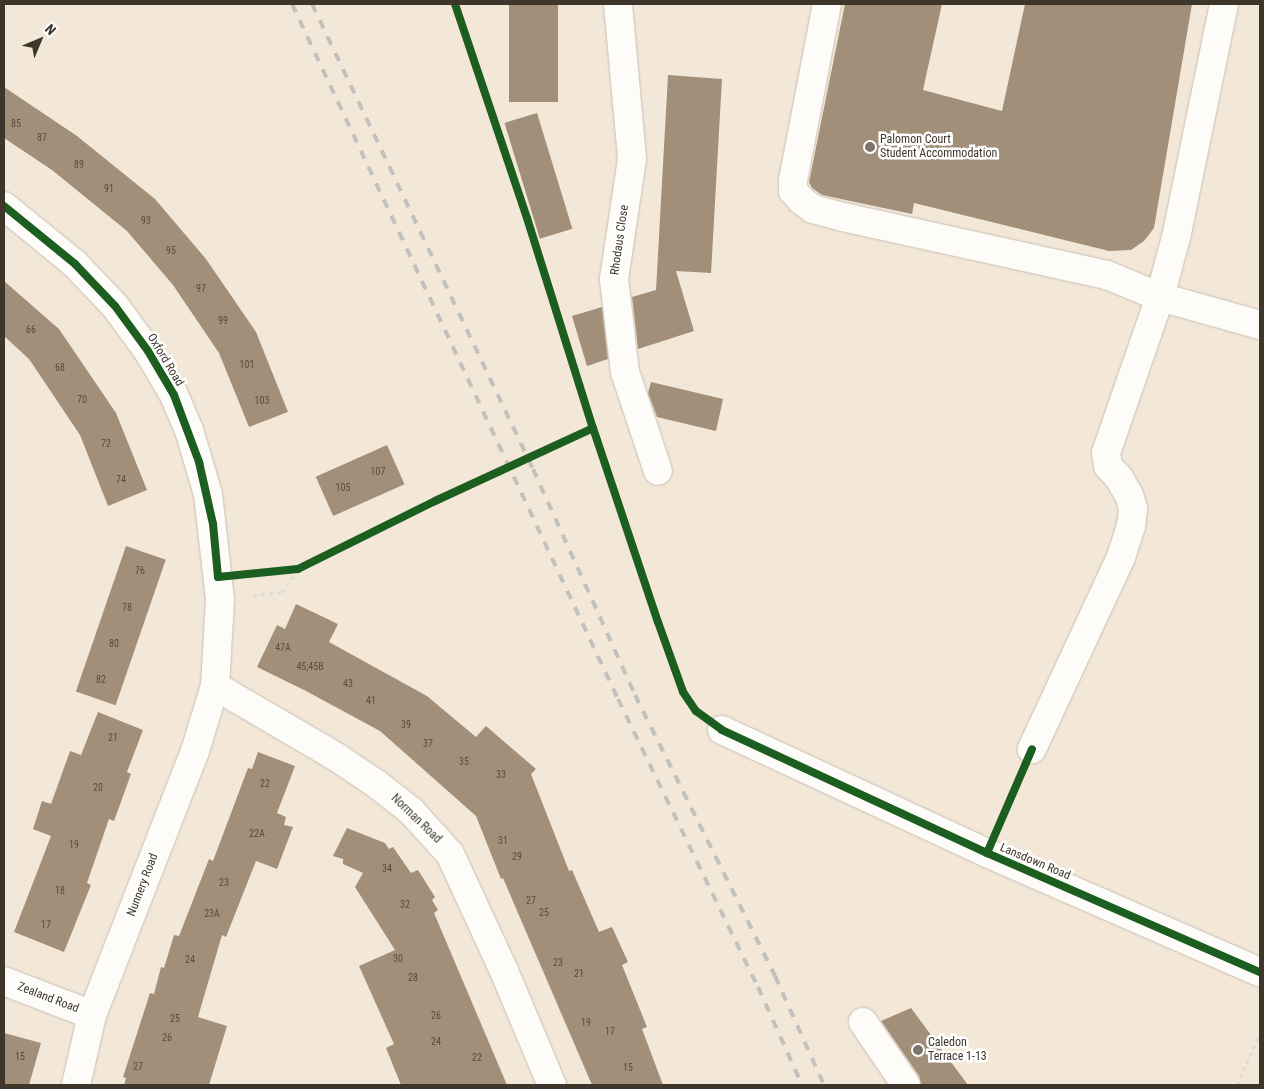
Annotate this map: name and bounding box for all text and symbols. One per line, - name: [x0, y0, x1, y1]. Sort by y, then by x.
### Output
- north arrow: [15, 15, 65, 65]
- text: N: [42, 21, 59, 38]
- house number: 85: [11, 118, 21, 130]
- house number: 87: [37, 132, 47, 144]
- place label: Palomon Court Student Accommodation: [880, 133, 997, 161]
- marker: Palomon Court Student Accommodation: [864, 141, 876, 153]
- house number: 89: [74, 159, 84, 171]
- house number: 91: [104, 183, 114, 195]
- street label: Rhodaus Close: [608, 204, 632, 276]
- house number: 93: [141, 215, 151, 227]
- house number: 95: [166, 245, 176, 257]
- house number: 97: [196, 283, 206, 295]
- house number: 99: [218, 315, 228, 327]
- house number: 66: [26, 324, 36, 336]
- street label: Oxford Road: [144, 331, 186, 389]
- house number: 101: [240, 359, 254, 371]
- house number: 68: [55, 362, 65, 374]
- house number: 70: [77, 394, 87, 406]
- house number: 103: [255, 395, 269, 407]
- house number: 72: [101, 438, 111, 450]
- house number: 107: [371, 466, 385, 478]
- house number: 74: [116, 474, 126, 486]
- house number: 105: [336, 482, 350, 494]
- house number: 76: [135, 565, 145, 577]
- house number: 78: [122, 602, 132, 614]
- house number: 80: [109, 638, 119, 650]
- house number: 47A: [275, 642, 291, 654]
- house number: 45;45B: [296, 661, 324, 673]
- house number: 82: [96, 674, 106, 686]
- house number: 43: [343, 678, 353, 690]
- house number: 41: [366, 695, 376, 707]
- house number: 39: [401, 719, 411, 731]
- house number: 21: [108, 732, 118, 744]
- house number: 37: [423, 738, 433, 750]
- house number: 35: [459, 756, 469, 768]
- house number: 33: [496, 769, 506, 781]
- house number: 22: [260, 778, 270, 790]
- house number: 20: [93, 782, 103, 794]
- street label: Norman Road: [388, 791, 444, 847]
- house number: 22A: [249, 828, 265, 840]
- house number: 31: [498, 835, 508, 847]
- house number: 19: [69, 839, 79, 851]
- street label: Lansdown Road: [998, 841, 1072, 883]
- house number: 29: [512, 851, 522, 863]
- street label: Nunnery Road: [124, 852, 162, 918]
- house number: 34: [382, 863, 392, 875]
- house number: 23: [219, 877, 229, 889]
- house number: 18: [55, 885, 65, 897]
- house number: 27: [526, 895, 536, 907]
- house number: 32: [400, 899, 410, 911]
- house number: 25: [539, 907, 549, 919]
- house number: 23A: [204, 908, 220, 920]
- house number: 17: [41, 919, 51, 931]
- house number: 30: [393, 953, 403, 965]
- house number: 24: [185, 954, 195, 966]
- house number: 23: [553, 957, 563, 969]
- house number: 21: [574, 968, 584, 980]
- house number: 28: [408, 972, 418, 984]
- street label: Zealand Road: [15, 980, 81, 1016]
- house number: 26: [431, 1010, 441, 1022]
- house number: 25: [170, 1013, 180, 1025]
- house number: 19: [581, 1017, 591, 1029]
- house number: 17: [605, 1026, 615, 1038]
- house number: 26: [162, 1032, 172, 1044]
- house number: 24: [431, 1036, 441, 1048]
- place label: Caledon Terrace 1-13: [928, 1036, 987, 1064]
- marker: Caledon Terrace 1-13: [912, 1044, 924, 1056]
- house number: 15: [15, 1051, 25, 1063]
- house number: 22: [472, 1052, 482, 1064]
- house number: 27: [133, 1061, 143, 1073]
- house number: 15: [623, 1062, 633, 1074]

